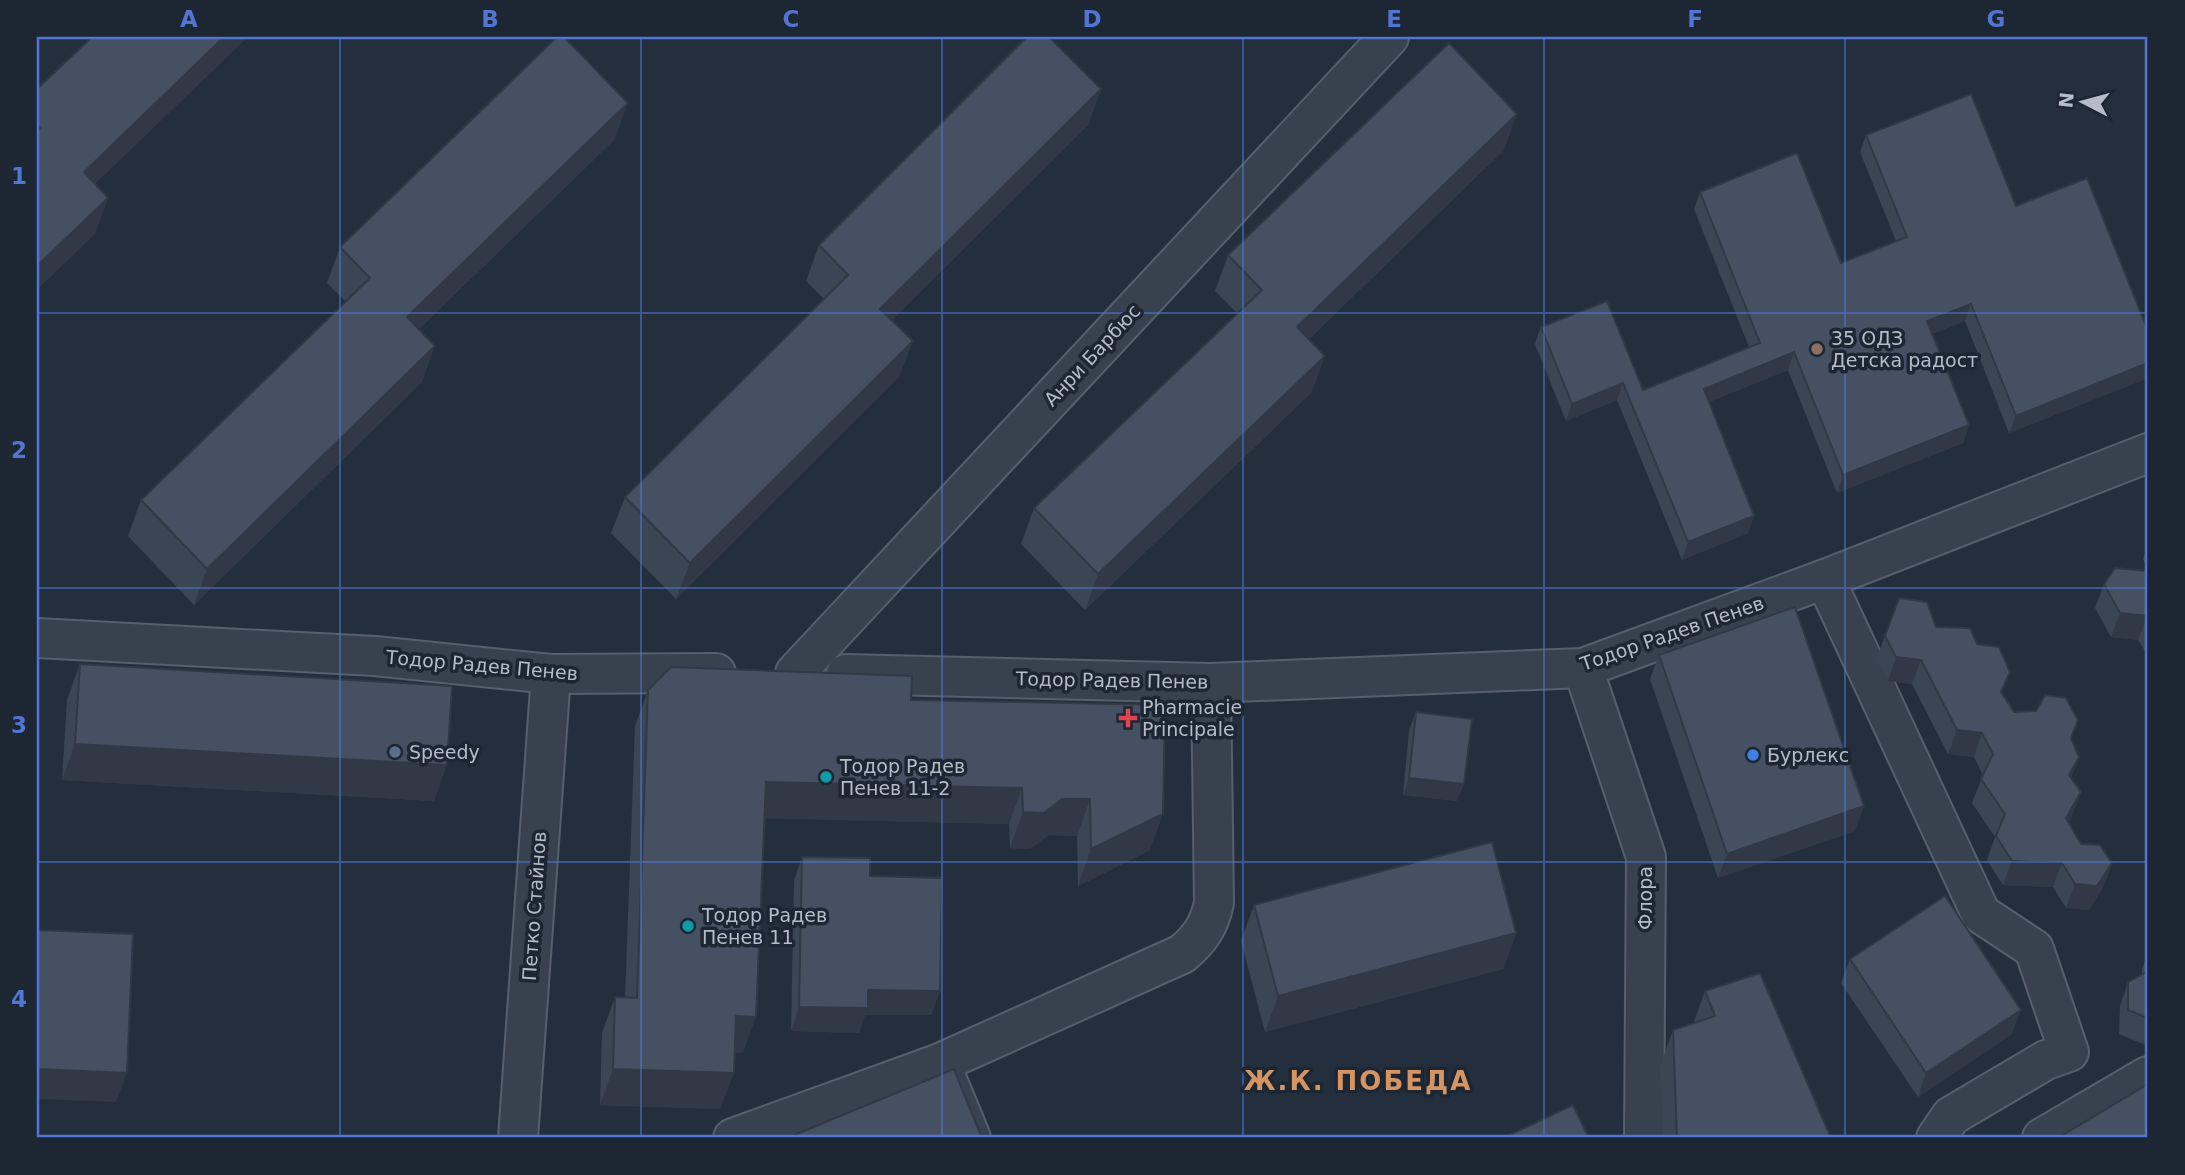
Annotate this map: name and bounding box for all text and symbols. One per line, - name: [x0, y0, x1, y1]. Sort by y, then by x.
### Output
- text: A: [180, 6, 198, 32]
- text: B: [481, 6, 499, 32]
- text: C: [783, 6, 799, 32]
- text: D: [1082, 6, 1102, 32]
- text: E: [1386, 6, 1402, 32]
- text: F: [1687, 6, 1703, 32]
- text: G: [1987, 6, 2005, 32]
- north arrow: [2048, 66, 2118, 136]
- text: N: [2054, 91, 2078, 109]
- text: 1: [11, 163, 27, 189]
- street label: Анри Барбюс: [1039, 300, 1145, 410]
- place label: 35 ОДЗ Детска радост: [1831, 327, 1978, 371]
- marker: 35 ОДЗ Детска радост: [1809, 341, 1825, 357]
- text: 2: [11, 437, 27, 463]
- street label: Тодор Радев Пенев: [1576, 591, 1767, 675]
- street label: Тодор Радев Пенев: [384, 646, 579, 684]
- street label: Тодор Радев Пенев: [1015, 667, 1208, 693]
- place label: Pharmacie Principale: [1142, 696, 1242, 740]
- marker: Pharmacie Principale: [1120, 710, 1136, 726]
- text: 3: [11, 712, 27, 738]
- place label: Speedy: [409, 741, 480, 763]
- marker: Speedy: [387, 744, 403, 760]
- place label: Бурлекс: [1767, 744, 1849, 766]
- marker: Бурлекс: [1745, 747, 1761, 763]
- place label: Тодор Радев Пенев 11-2: [839, 755, 965, 799]
- marker: Тодор Радев Пенев 11-2: [818, 769, 834, 785]
- street label: Петко Стайнов: [518, 831, 550, 981]
- street label: Флора: [1634, 866, 1656, 930]
- place label: Тодор Радев Пенев 11: [701, 904, 827, 948]
- marker: Тодор Радев Пенев 11: [680, 918, 696, 934]
- text: 4: [11, 986, 27, 1012]
- district label: Ж.К. ПОБЕДА: [1244, 1066, 1472, 1096]

